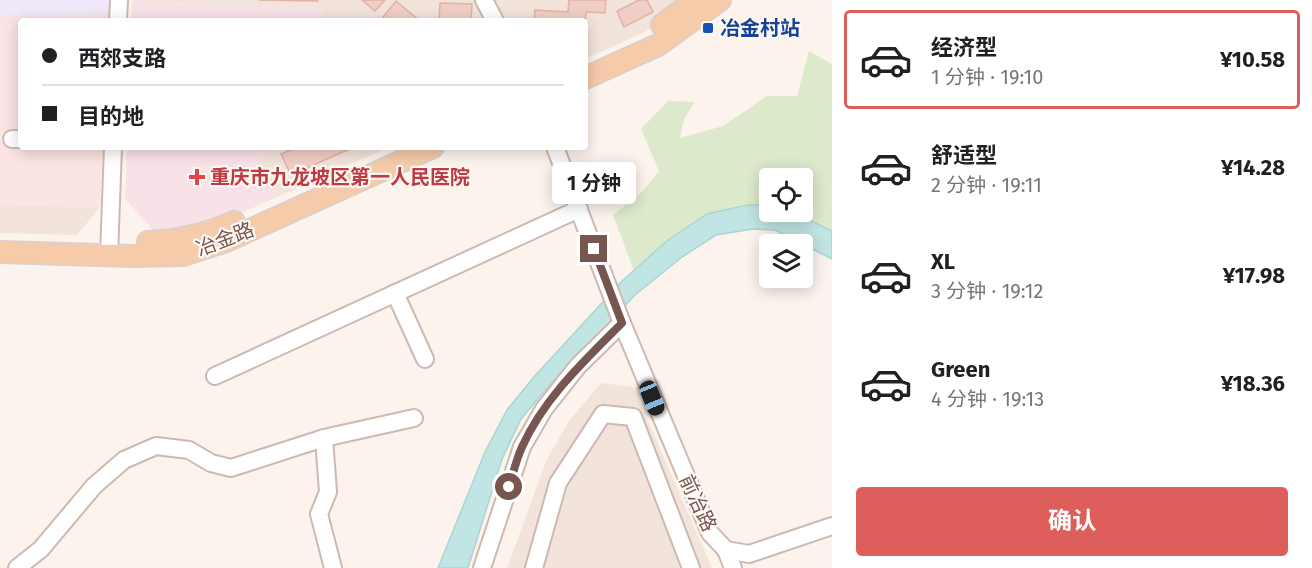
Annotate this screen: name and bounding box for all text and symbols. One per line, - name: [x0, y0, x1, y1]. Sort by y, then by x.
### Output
- place label: 冶金村站: [720, 16, 800, 40]
- marker: 冶金村站: [701, 21, 715, 35]
- icon: car: [859, 33, 913, 87]
- text: 经济型: [931, 34, 997, 61]
- text: 西郊支路: [78, 45, 166, 72]
- text: ¥10.58: [1220, 46, 1285, 73]
- text: 1 分钟 · 19:10: [931, 65, 1043, 89]
- text: 目的地: [78, 103, 144, 130]
- icon: car: [859, 141, 913, 195]
- text: 舒适型: [931, 142, 997, 169]
- text: ¥14.28: [1221, 154, 1285, 181]
- callout: 1 分钟: [552, 162, 636, 204]
- place label: 重庆市九龙坡区第一人民医院: [210, 165, 470, 189]
- marker: 重庆市九龙坡区第一人民医院: [188, 168, 206, 186]
- map controls: [759, 168, 813, 288]
- button: locate: [759, 168, 813, 222]
- text: 1 分钟: [567, 171, 621, 195]
- text: 2 分钟 · 19:11: [931, 173, 1042, 197]
- street label: 冶金路: [193, 217, 257, 261]
- button: layers: [759, 234, 813, 288]
- route end: [580, 235, 607, 262]
- text: XL: [931, 248, 955, 275]
- icon: car: [859, 249, 913, 303]
- text: ¥17.98: [1223, 262, 1285, 289]
- text: 3 分钟 · 19:12: [931, 279, 1043, 303]
- text: Green: [931, 356, 990, 383]
- icon: car: [859, 357, 913, 411]
- text: ¥18.36: [1221, 370, 1285, 397]
- car: [637, 378, 667, 418]
- text: 4 分钟 · 19:13: [931, 387, 1044, 411]
- street label: 前冶路: [674, 471, 722, 535]
- route start: [495, 473, 522, 500]
- button: 确认: [856, 487, 1288, 556]

